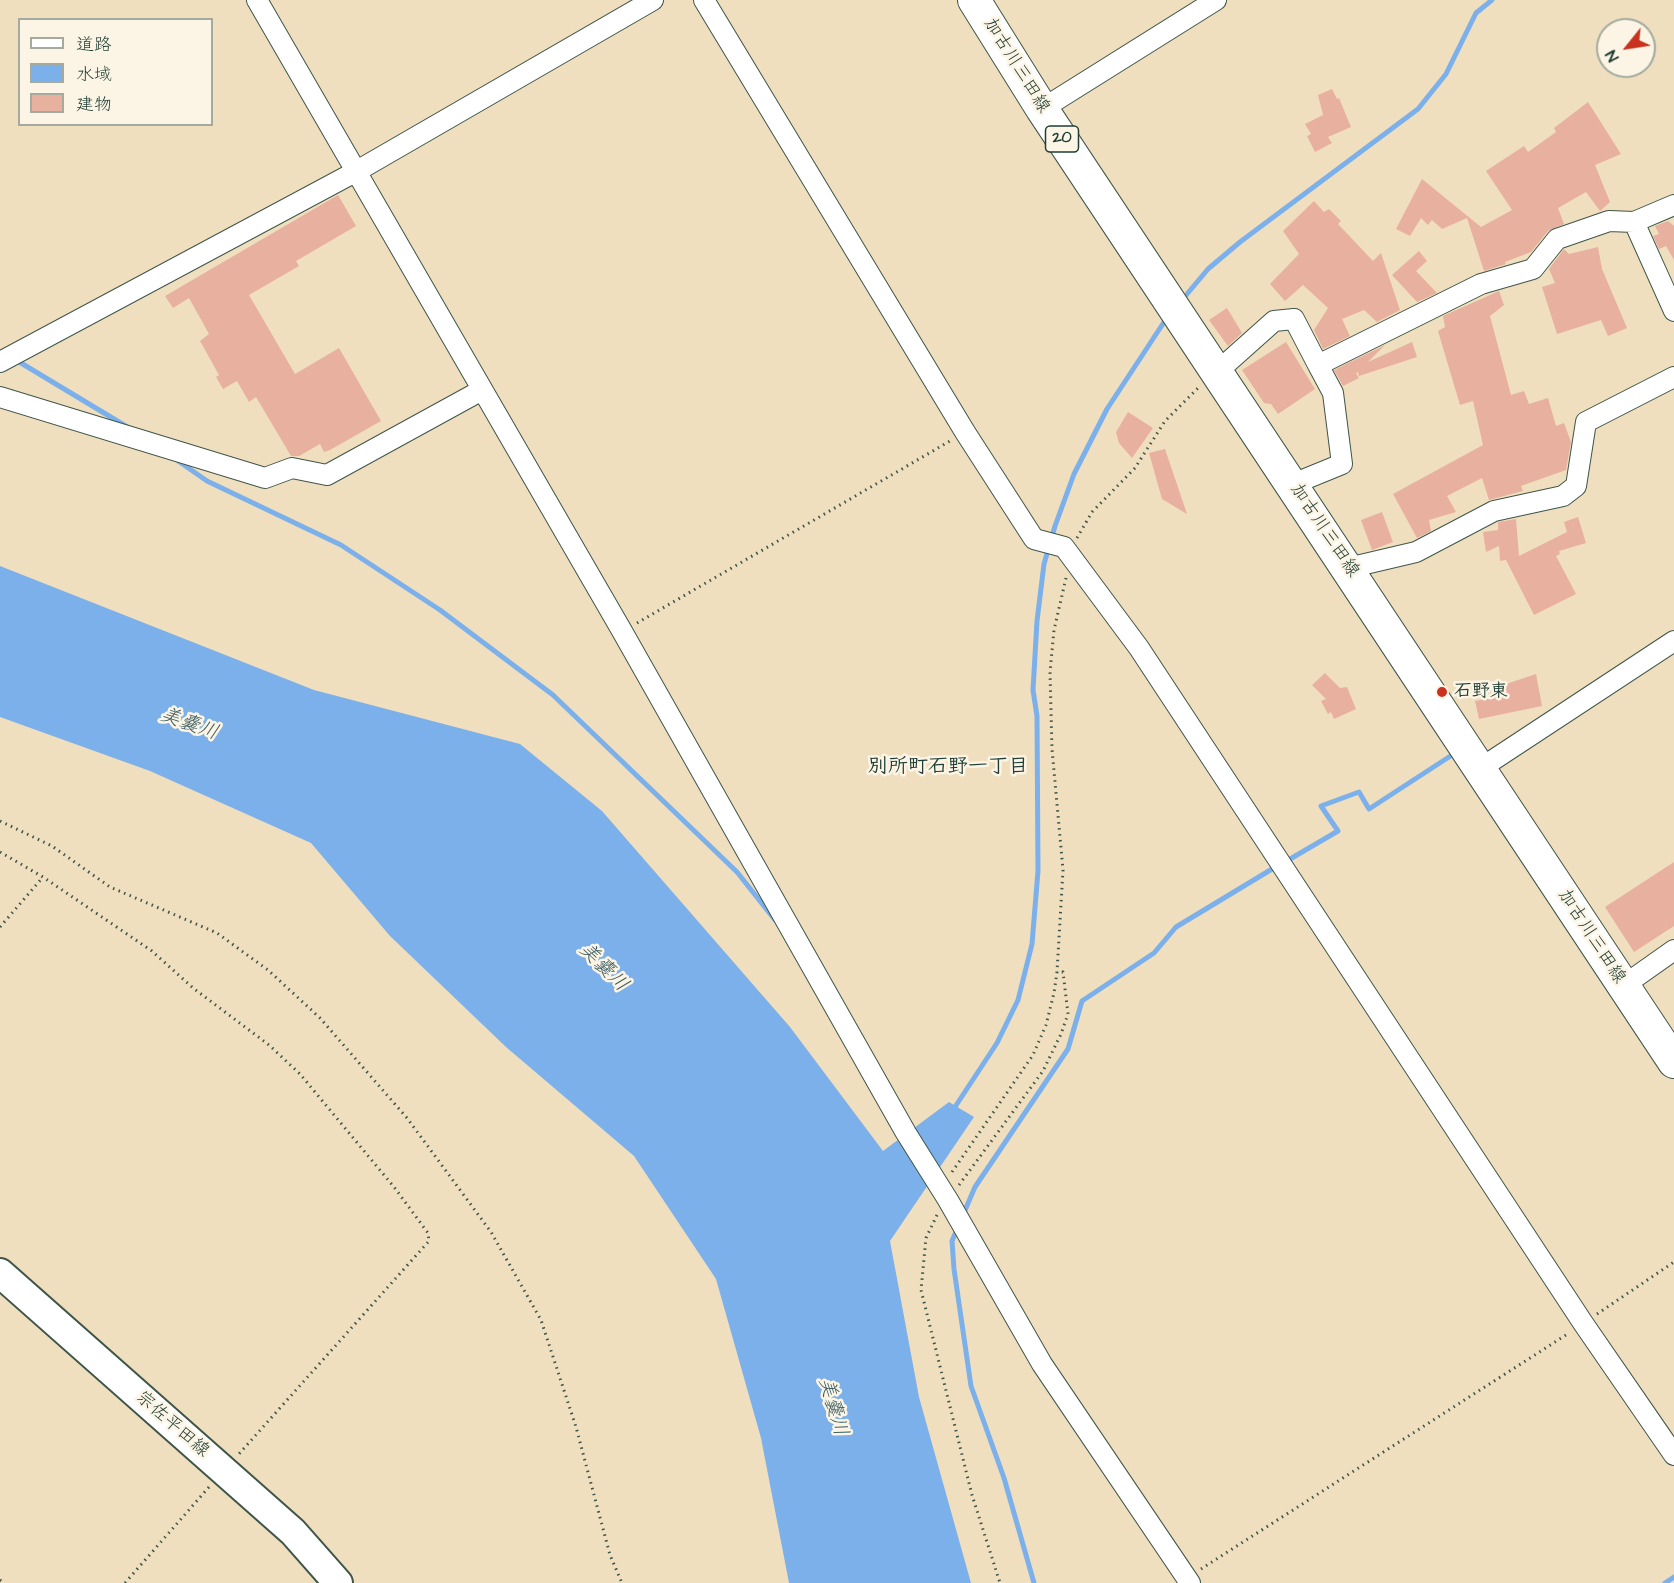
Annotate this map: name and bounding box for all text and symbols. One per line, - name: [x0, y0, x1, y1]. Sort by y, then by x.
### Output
- street label: 加古川三田線: [978, 14, 1054, 118]
- legend: [18, 18, 213, 126]
- north arrow: [1596, 18, 1656, 78]
- text: 道路: [76, 32, 112, 57]
- text: N: [1600, 46, 1624, 66]
- text: 水域: [76, 62, 112, 87]
- text: 建物: [76, 92, 112, 117]
- road number: 20: [1046, 126, 1078, 152]
- street label: 加古川三田線: [1285, 480, 1363, 582]
- place label: 石野東: [1454, 681, 1508, 703]
- marker: 石野東: [1435, 685, 1449, 699]
- water label: 美嚢川: [157, 703, 221, 747]
- district label: 別所町石野一丁目: [868, 756, 1028, 780]
- street label: 加古川三田線: [1553, 886, 1629, 988]
- water label: 美嚢川: [573, 938, 633, 998]
- water label: 美嚢川: [812, 1375, 852, 1439]
- street label: 宗佐平田線: [131, 1387, 213, 1463]

